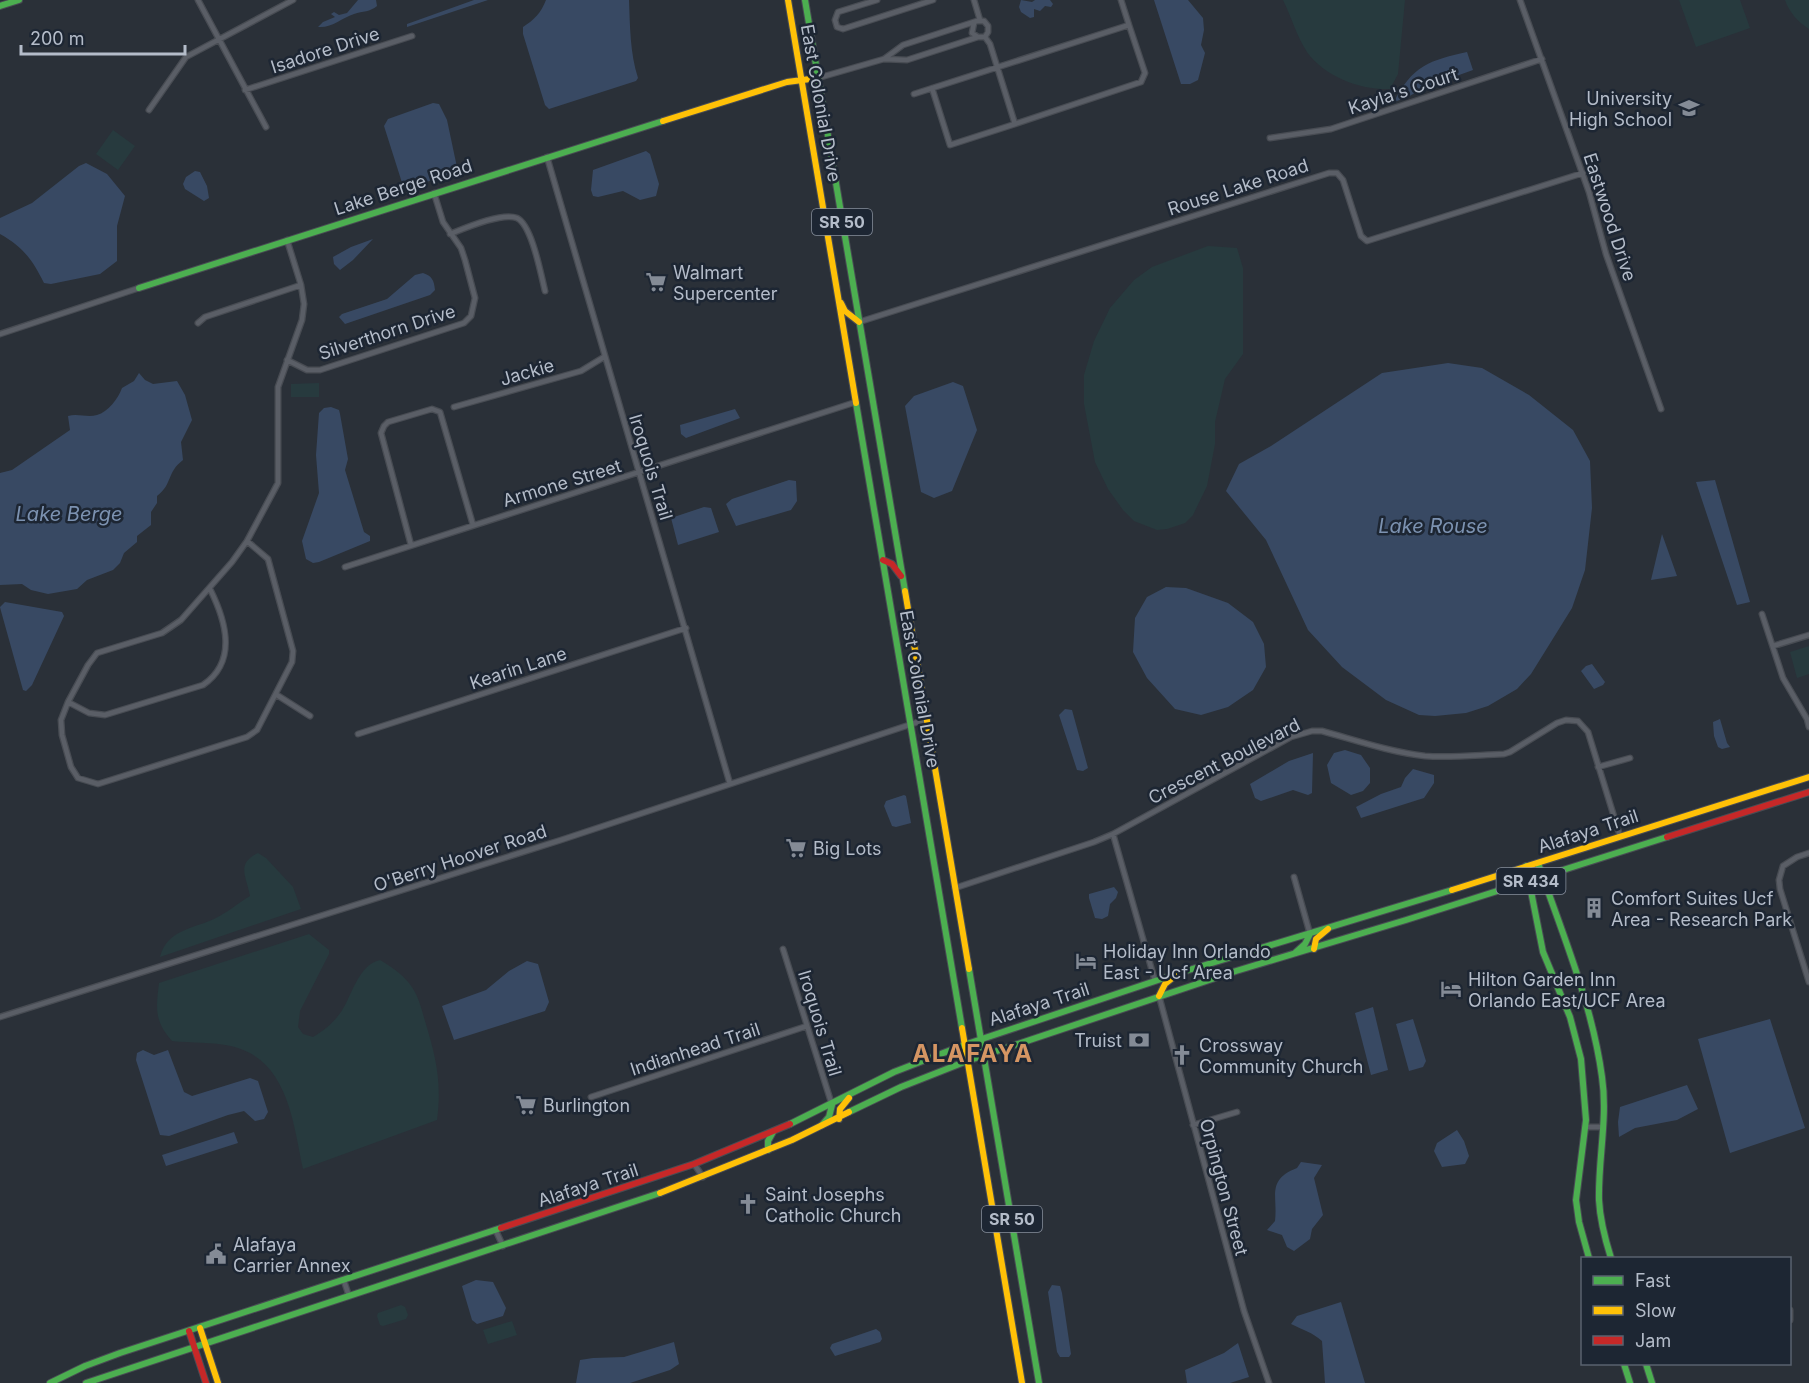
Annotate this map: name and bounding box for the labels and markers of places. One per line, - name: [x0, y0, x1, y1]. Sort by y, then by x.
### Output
- place label: University High School: [1569, 88, 1672, 130]
- school or university icon: University High School: [1677, 96, 1701, 120]
- place label: Walmart Supercenter: [673, 262, 778, 304]
- supermarket icon: Walmart Supercenter: [644, 270, 668, 294]
- supermarket icon: Big Lots: [784, 836, 808, 860]
- place label: Big Lots: [813, 838, 881, 859]
- place label: Comfort Suites Ucf Area - Research Park: [1611, 888, 1792, 930]
- building icon: Comfort Suites Ucf Area - Research Park: [1582, 896, 1606, 920]
- place label: Holiday Inn Orlando East - Ucf Area: [1103, 941, 1271, 983]
- hotel icon: Holiday Inn Orlando East - Ucf Area: [1074, 949, 1098, 973]
- place label: Hilton Garden Inn Orlando East/UCF Area: [1468, 969, 1666, 1011]
- hotel icon: Hilton Garden Inn Orlando East/UCF Area: [1439, 977, 1463, 1001]
- bank icon: Truist: [1127, 1028, 1151, 1052]
- place label: Truist: [1074, 1030, 1122, 1051]
- place label: Crossway Community Church: [1199, 1035, 1363, 1077]
- church icon: Crossway Community Church: [1170, 1043, 1194, 1067]
- supermarket icon: Burlington: [514, 1093, 538, 1117]
- place label: Burlington: [543, 1095, 630, 1116]
- place label: Saint Josephs Catholic Church: [765, 1184, 902, 1226]
- church icon: Saint Josephs Catholic Church: [736, 1192, 760, 1216]
- place label: Alafaya Carrier Annex: [233, 1234, 351, 1276]
- public building icon: Alafaya Carrier Annex: [204, 1242, 228, 1266]

